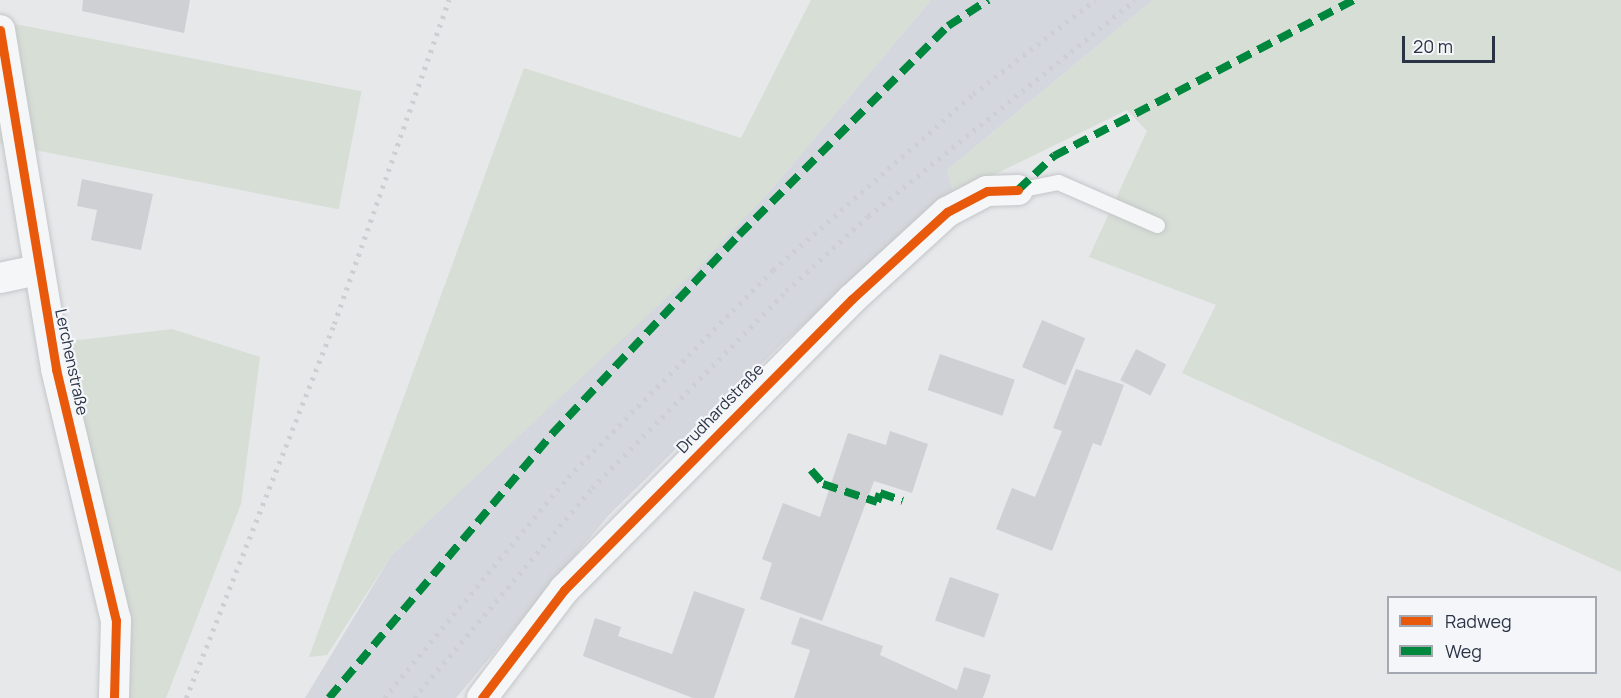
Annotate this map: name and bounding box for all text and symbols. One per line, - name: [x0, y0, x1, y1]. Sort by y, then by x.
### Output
- scale bar: [1405, 24, 1498, 62]
- text: 20 m: [1413, 34, 1453, 58]
- street label: Lerchenstraße: [51, 307, 93, 417]
- street label: Drudhardstraße: [672, 359, 768, 457]
- legend: [1387, 596, 1597, 674]
- text: Radweg: [1445, 609, 1512, 633]
- text: Weg: [1445, 639, 1482, 663]

